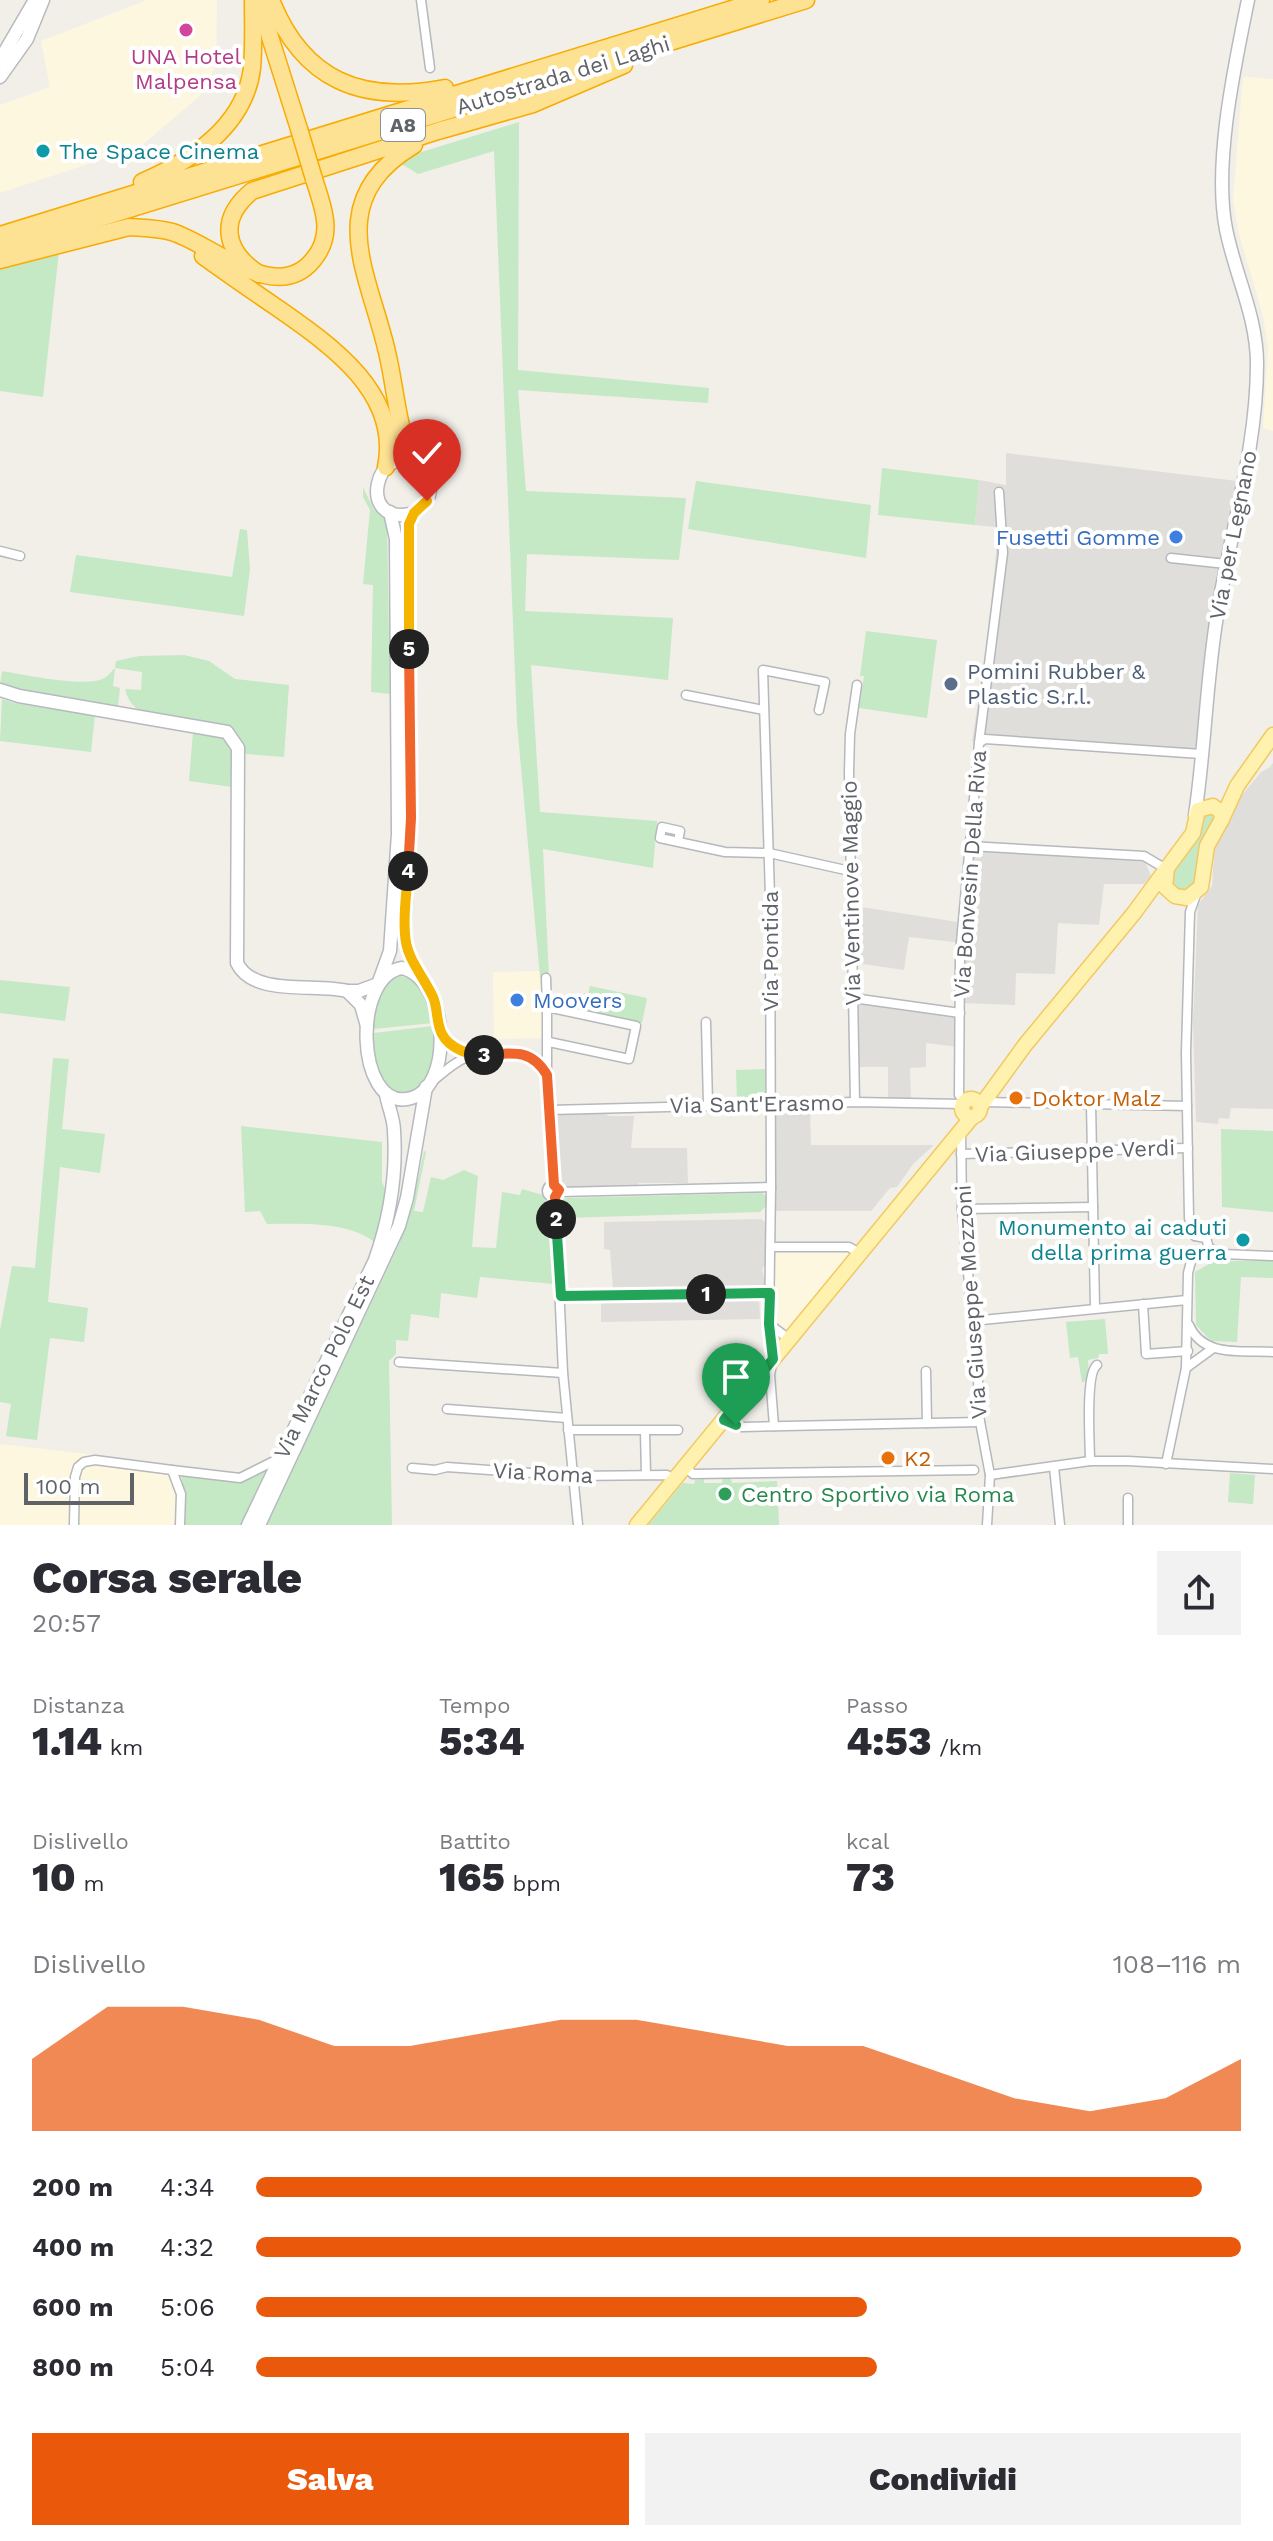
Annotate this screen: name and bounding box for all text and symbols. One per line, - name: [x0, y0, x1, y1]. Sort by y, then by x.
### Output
- marker: UNA Hotel Malpensa: [177, 21, 195, 39]
- street label: Autostrada dei Laghi: [453, 31, 673, 119]
- place label: UNA Hotel Malpensa: [131, 44, 242, 94]
- road number: A8: [381, 109, 425, 141]
- place label: The Space Cinema: [59, 139, 259, 164]
- marker: The Space Cinema: [34, 142, 52, 160]
- pin: [393, 419, 461, 501]
- icon: check: [405, 431, 449, 475]
- street label: Via per Legnano: [1204, 448, 1262, 622]
- place label: Fusetti Gomme: [996, 525, 1160, 550]
- marker: Fusetti Gomme: [1167, 528, 1185, 546]
- pin: 5: [389, 629, 429, 669]
- text: 5: [403, 636, 415, 661]
- place label: Pomini Rubber & Plastic S.r.l.: [967, 659, 1145, 709]
- marker: Pomini Rubber & Plastic S.r.l.: [942, 675, 960, 693]
- street label: Via Bonvesin Della Riva: [949, 749, 991, 999]
- street label: Via Ventinove Maggio: [837, 780, 865, 1006]
- pin: 4: [388, 851, 428, 891]
- text: 4: [401, 858, 415, 883]
- street label: Via Pontida: [758, 891, 783, 1011]
- place label: Moovers: [533, 988, 622, 1013]
- marker: Moovers: [508, 991, 526, 1009]
- pin: 3: [464, 1035, 504, 1075]
- text: 3: [477, 1042, 491, 1067]
- place label: Doktor Malz: [1032, 1086, 1162, 1111]
- marker: Doktor Malz: [1007, 1089, 1025, 1107]
- street label: Via Sant'Erasmo: [669, 1090, 845, 1118]
- street label: Via Giuseppe Verdi: [974, 1135, 1176, 1167]
- street label: Via Giuseppe Mozzoni: [950, 1184, 992, 1420]
- pin: 2: [536, 1199, 576, 1239]
- text: 2: [549, 1206, 563, 1231]
- place label: Monumento ai caduti della prima guerra: [998, 1215, 1227, 1265]
- marker: Monumento ai caduti della prima guerra: [1234, 1231, 1252, 1249]
- street label: Via Marco Polo Est: [269, 1271, 379, 1463]
- pin: 1: [686, 1274, 726, 1314]
- text: 1: [701, 1281, 711, 1306]
- pin: [702, 1343, 770, 1425]
- icon: arrive: [714, 1355, 758, 1399]
- place label: K2: [904, 1446, 931, 1471]
- marker: K2: [879, 1449, 897, 1467]
- street label: Via Roma: [492, 1458, 594, 1488]
- scale bar: [24, 1469, 134, 1505]
- text: 100 m: [36, 1474, 100, 1499]
- place label: Centro Sportivo via Roma: [741, 1482, 1014, 1507]
- marker: Centro Sportivo via Roma: [716, 1485, 734, 1503]
- button: share: [1157, 1551, 1241, 1635]
- text: Corsa serale: [32, 1552, 302, 1604]
- text: 20:57: [32, 1608, 101, 1638]
- text: Distanza: [32, 1693, 125, 1718]
- text: Tempo: [439, 1693, 511, 1718]
- text: Passo: [846, 1693, 908, 1718]
- text: 1.14: [32, 1718, 102, 1765]
- text: 5:34: [439, 1718, 525, 1765]
- text: 4:53: [846, 1718, 932, 1765]
- text: km: [102, 1735, 143, 1760]
- text: /km: [932, 1735, 982, 1760]
- text: Dislivello: [32, 1829, 129, 1854]
- text: Battito: [439, 1829, 511, 1854]
- text: kcal: [846, 1829, 890, 1854]
- text: 10: [32, 1854, 76, 1901]
- text: 165: [439, 1854, 505, 1901]
- text: 73: [846, 1854, 895, 1901]
- text: m: [76, 1871, 104, 1896]
- text: bpm: [505, 1871, 561, 1896]
- text: Dislivello: [32, 1949, 146, 1979]
- text: 108–116 m: [1113, 1949, 1241, 1979]
- text: 200 m: [32, 2172, 113, 2202]
- text: 4:34: [160, 2172, 215, 2202]
- text: 400 m: [32, 2232, 114, 2262]
- text: 4:32: [160, 2232, 214, 2262]
- text: 600 m: [32, 2292, 113, 2322]
- text: 5:06: [160, 2292, 215, 2322]
- text: 800 m: [32, 2352, 114, 2382]
- text: 5:04: [160, 2352, 215, 2382]
- button: Salva: [32, 2433, 629, 2525]
- button: Condividi: [645, 2433, 1241, 2525]

